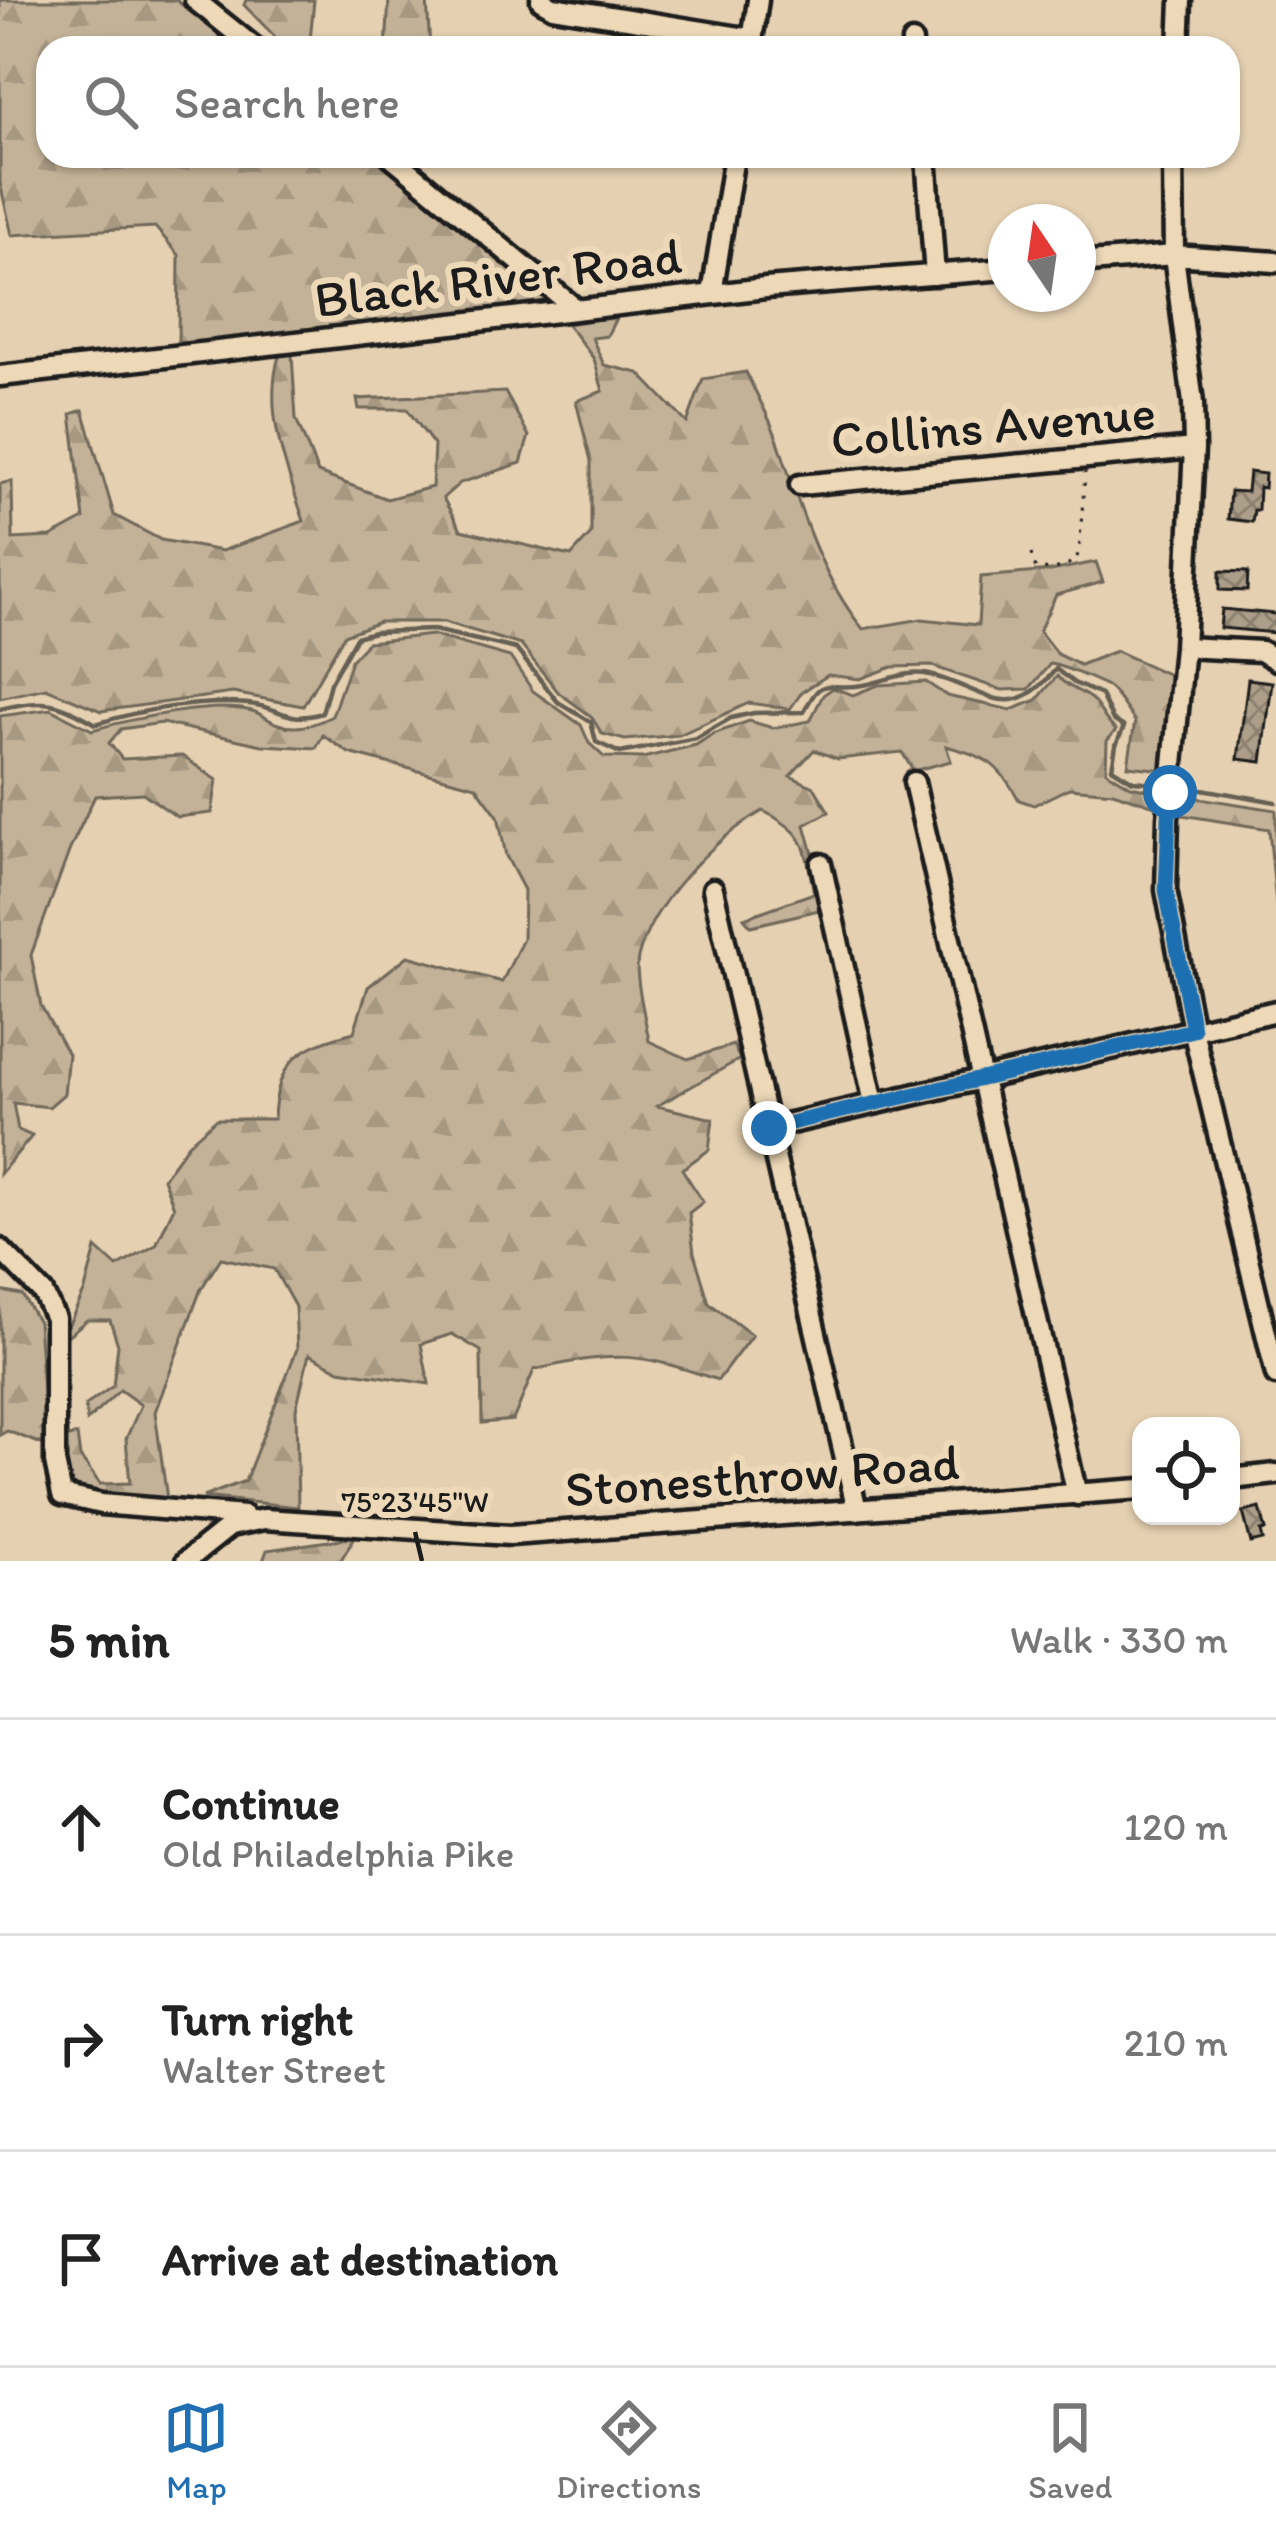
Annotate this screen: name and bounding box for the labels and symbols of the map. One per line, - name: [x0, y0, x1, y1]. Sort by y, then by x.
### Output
- north arrow: [988, 204, 1096, 312]
- street label: Black River Road: [311, 225, 685, 330]
- street label: Collins Avenue: [828, 381, 1158, 470]
- route start: [1143, 765, 1197, 819]
- route end: [742, 1101, 796, 1155]
- street label: Stonesthrow Road: [563, 1431, 961, 1520]
- text: 75°23'45"W: [341, 1483, 489, 1520]

